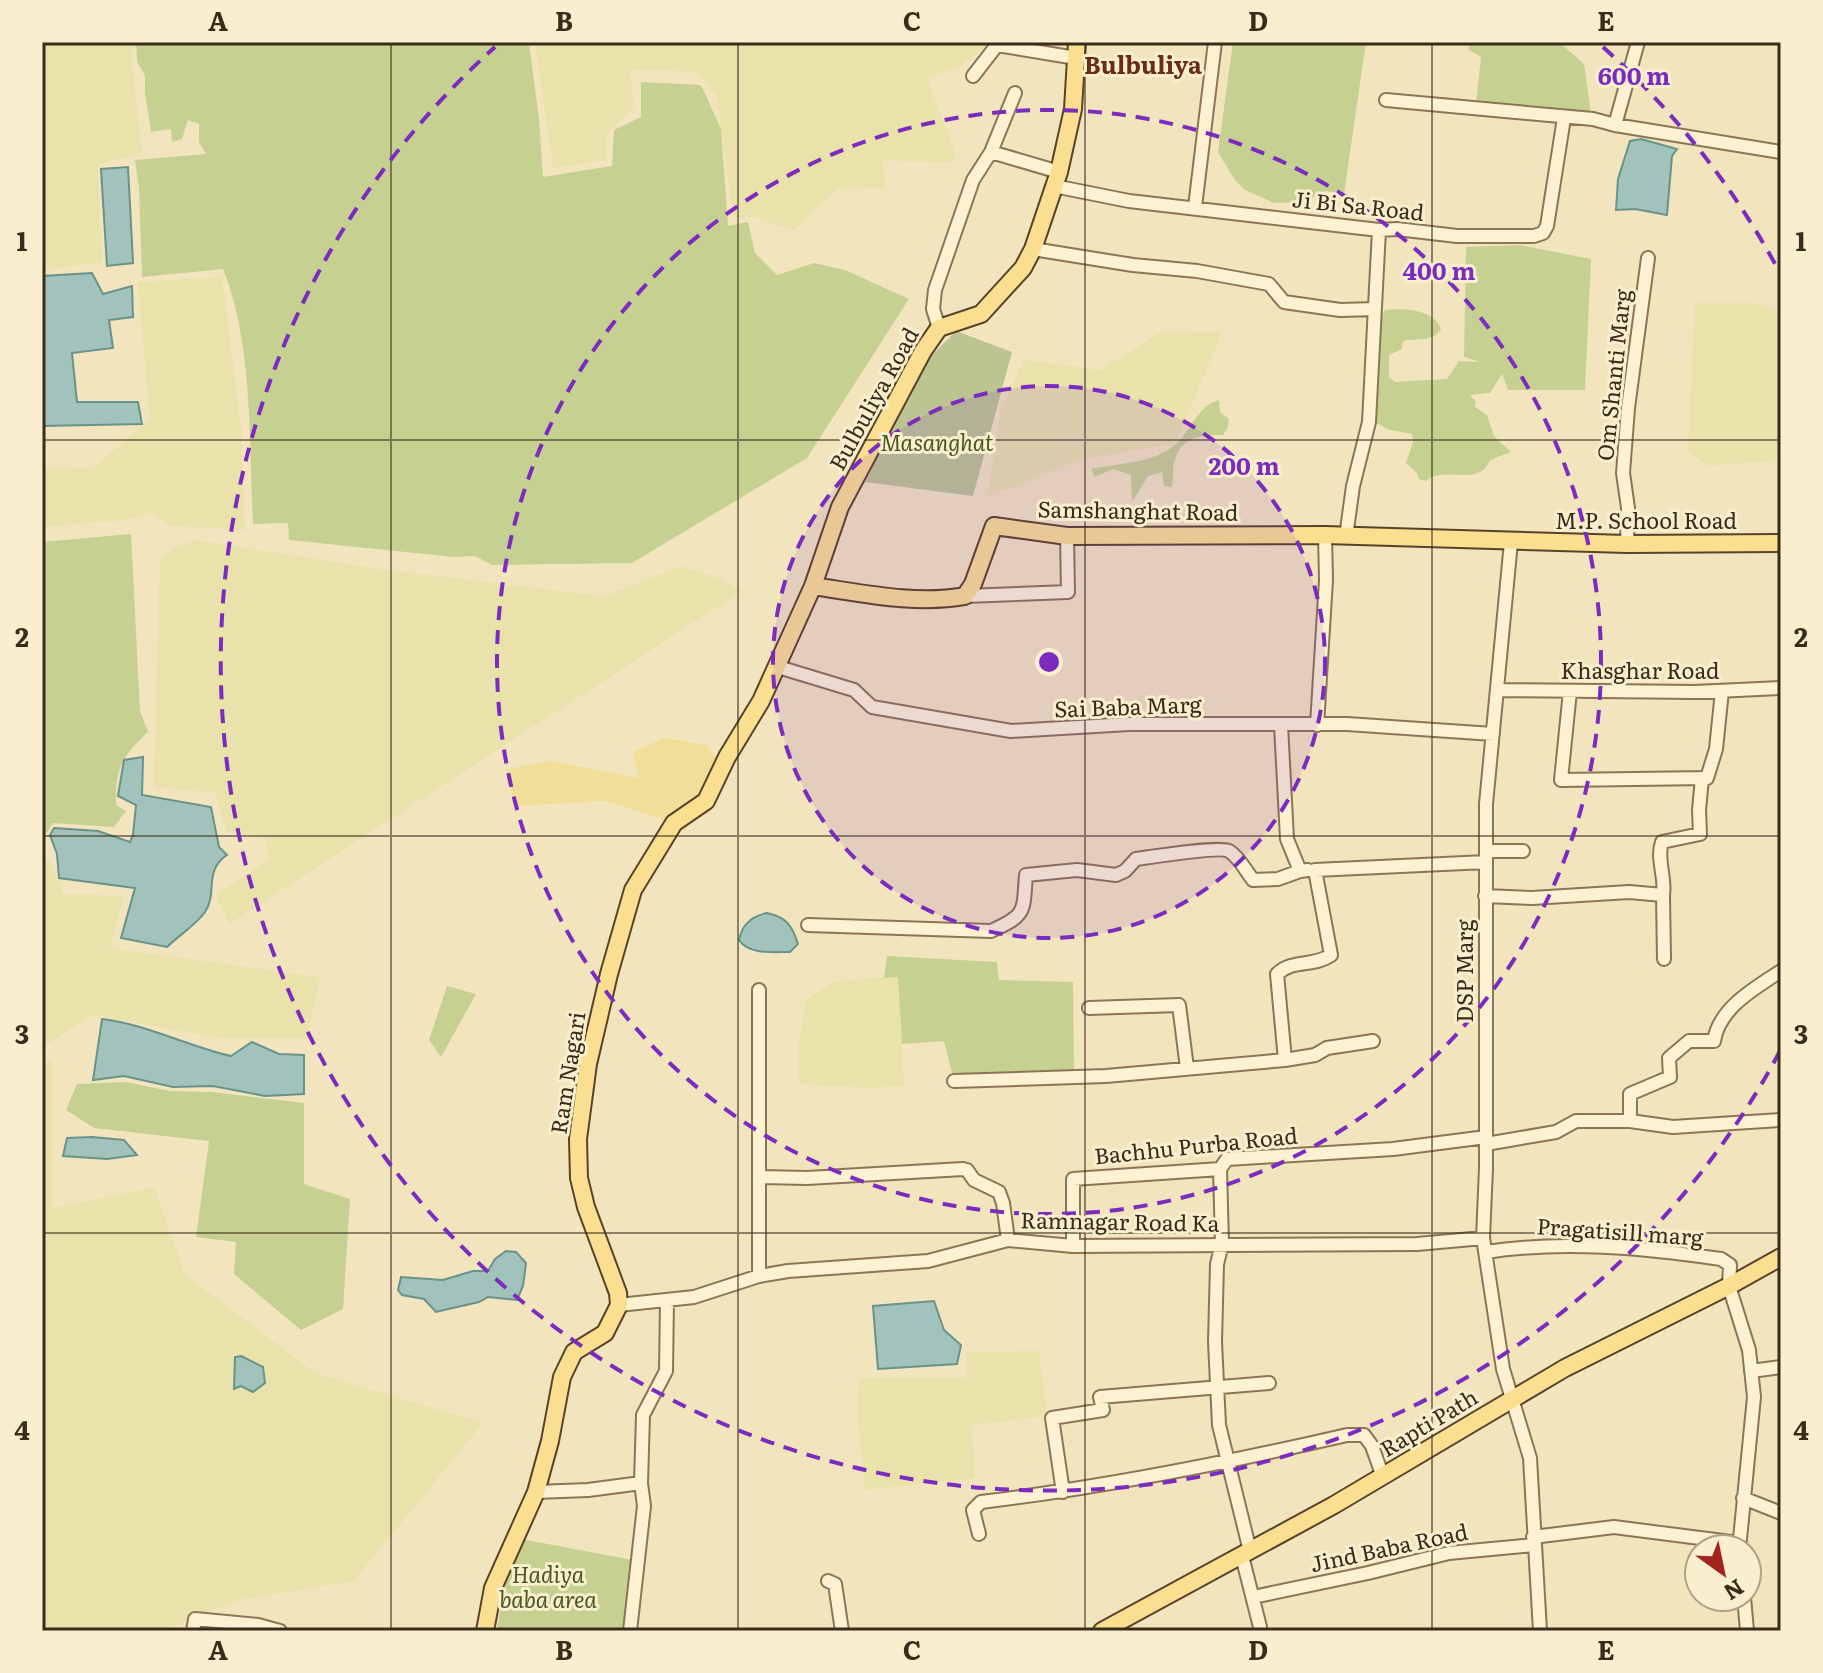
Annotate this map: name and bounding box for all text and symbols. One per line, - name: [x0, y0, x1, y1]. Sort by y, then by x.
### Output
- text: A: [208, 0, 228, 39]
- text: B: [555, 0, 573, 39]
- text: C: [903, 0, 921, 39]
- text: D: [1248, 0, 1268, 39]
- text: E: [1597, 0, 1615, 39]
- district label: Bulbuliya: [1084, 46, 1202, 81]
- text: 600 m: [1598, 57, 1670, 92]
- street label: Ji Bi Sa Road: [1290, 181, 1426, 228]
- text: 1: [17, 220, 28, 259]
- text: 1: [1796, 220, 1807, 259]
- text: 400 m: [1403, 252, 1475, 287]
- street label: Om Shanti Marg: [1587, 287, 1638, 462]
- street label: Bulbuliya Road: [820, 321, 926, 476]
- park label: Masanghat: [880, 425, 994, 458]
- text: 200 m: [1208, 447, 1280, 482]
- street label: Samshanghat Road: [1037, 491, 1239, 528]
- street label: M.P. School Road: [1555, 503, 1737, 536]
- text: 2: [15, 616, 29, 655]
- text: 2: [1794, 616, 1808, 655]
- centre of rings: [1035, 648, 1063, 676]
- street label: Khasghar Road: [1560, 653, 1720, 686]
- street label: Sai Baba Marg: [1054, 686, 1203, 725]
- street label: DSP Marg: [1447, 918, 1480, 1023]
- street label: Ram Nagari: [541, 1009, 592, 1136]
- text: 3: [15, 1013, 29, 1052]
- text: 3: [1794, 1013, 1808, 1052]
- street label: Bachhu Purba Road: [1093, 1117, 1299, 1172]
- street label: Ramnagar Road Ka: [1020, 1202, 1220, 1239]
- street label: Pragatisill marg: [1536, 1208, 1705, 1253]
- street label: Rapti Path: [1373, 1379, 1483, 1464]
- text: 4: [14, 1409, 30, 1448]
- text: 4: [1793, 1409, 1809, 1448]
- street label: Jind Baba Road: [1307, 1514, 1471, 1579]
- north arrow: [1683, 1533, 1763, 1613]
- park label: Hadiya baba area: [499, 1557, 597, 1615]
- text: N: [1718, 1572, 1751, 1610]
- text: A: [208, 1629, 228, 1668]
- text: B: [555, 1629, 573, 1668]
- text: C: [903, 1629, 921, 1668]
- text: D: [1248, 1629, 1268, 1668]
- text: E: [1597, 1629, 1615, 1668]

